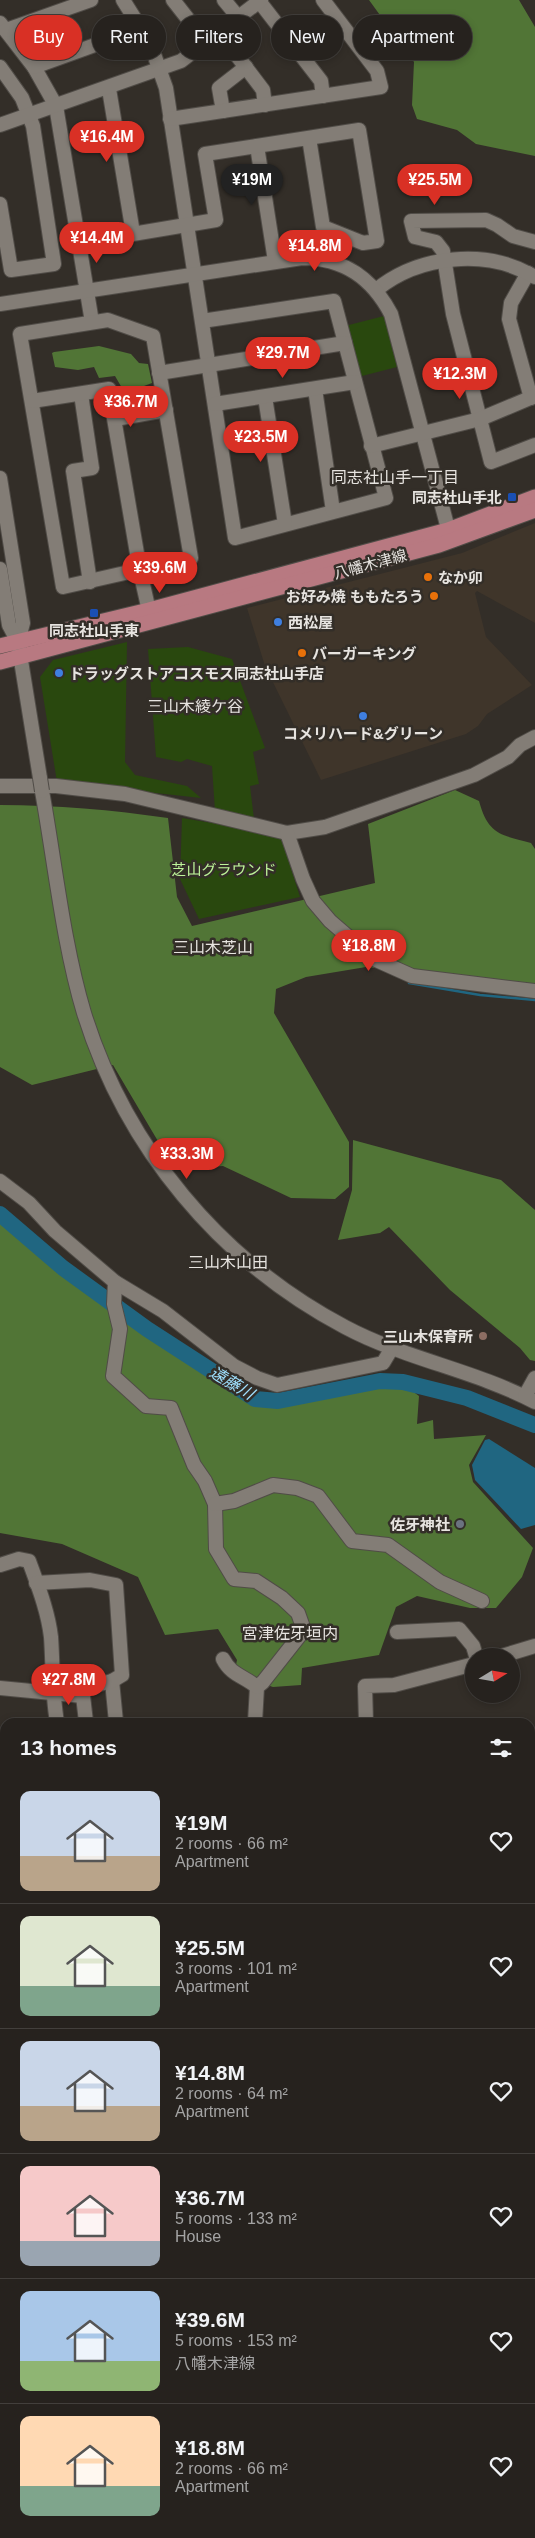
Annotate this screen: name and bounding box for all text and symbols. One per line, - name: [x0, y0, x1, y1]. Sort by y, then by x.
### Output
- chip: Buy: [15, 15, 82, 60]
- chip: Rent: [92, 15, 166, 60]
- chip: Filters: [176, 15, 261, 60]
- chip: New: [271, 15, 343, 60]
- chip: Apartment: [353, 15, 472, 60]
- pin: ¥16.4M: [66, 120, 148, 163]
- text: ¥16.4M: [80, 128, 134, 145]
- pin: ¥19M: [222, 164, 282, 206]
- pin: ¥25.5M: [394, 164, 476, 206]
- text: ¥19M: [232, 171, 272, 188]
- text: ¥25.5M: [408, 171, 462, 188]
- pin: ¥14.4M: [56, 222, 138, 264]
- text: ¥14.4M: [70, 229, 124, 246]
- pin: ¥14.8M: [274, 230, 356, 272]
- text: ¥14.8M: [288, 237, 342, 254]
- pin: ¥29.7M: [242, 336, 324, 379]
- text: ¥29.7M: [256, 344, 310, 361]
- pin: ¥12.3M: [419, 358, 501, 400]
- text: ¥12.3M: [433, 365, 487, 382]
- pin: ¥36.7M: [90, 386, 172, 428]
- text: ¥36.7M: [104, 393, 158, 410]
- pin: ¥23.5M: [220, 420, 302, 463]
- text: ¥23.5M: [234, 428, 288, 445]
- district label: 同志社山手一丁目: [331, 469, 459, 486]
- place label: 同志社山手北: [412, 489, 502, 506]
- marker: 同志社山手北: [506, 491, 518, 503]
- street label: 八幡木津線: [332, 546, 408, 582]
- pin: ¥39.6M: [119, 552, 201, 594]
- text: ¥39.6M: [133, 559, 187, 576]
- place label: なか卯: [438, 569, 483, 586]
- marker: なか卯: [422, 571, 434, 583]
- place label: お好み焼 ももたろう: [286, 588, 424, 605]
- marker: お好み焼 ももたろう: [428, 590, 440, 602]
- marker: 同志社山手東: [88, 607, 100, 619]
- place label: 西松屋: [288, 614, 333, 631]
- marker: 西松屋: [272, 616, 284, 628]
- place label: 同志社山手東: [49, 622, 139, 639]
- place label: バーガーキング: [312, 645, 417, 662]
- marker: バーガーキング: [296, 647, 308, 659]
- place label: ドラッグストアコスモス同志社山手店: [69, 665, 324, 682]
- marker: ドラッグストアコスモス同志社山手店: [53, 667, 65, 679]
- district label: 三山木綾ケ谷: [147, 698, 243, 715]
- marker: コメリハード&グリーン: [357, 710, 369, 722]
- place label: コメリハード&グリーン: [283, 725, 443, 742]
- park label: 芝山グラウンド: [171, 861, 277, 878]
- pin: ¥18.8M: [328, 930, 410, 972]
- text: ¥18.8M: [342, 937, 396, 954]
- district label: 三山木芝山: [173, 939, 253, 956]
- pin: ¥33.3M: [146, 1138, 228, 1180]
- text: ¥33.3M: [160, 1145, 214, 1162]
- district label: 三山木山田: [188, 1254, 268, 1271]
- place label: 三山木保育所: [383, 1328, 473, 1345]
- marker: 三山木保育所: [477, 1330, 489, 1342]
- water label: 遠藤川: [207, 1363, 259, 1404]
- place label: 佐牙神社: [390, 1516, 450, 1533]
- marker: 佐牙神社: [454, 1518, 466, 1530]
- district label: 宮津佐牙垣内: [242, 1625, 338, 1642]
- north arrow: [465, 1648, 520, 1702]
- map controls: [465, 1648, 520, 1703]
- pin: ¥27.8M: [28, 1664, 110, 1706]
- text: ¥27.8M: [42, 1671, 96, 1688]
- icon: filters: [487, 1734, 515, 1762]
- text: 13 homes: [20, 1736, 117, 1759]
- icon: home: [60, 1811, 120, 1871]
- text: ¥19M: [175, 1811, 228, 1834]
- icon: heart: [487, 1827, 515, 1855]
- text: 2 rooms · 66 m²: [175, 1835, 288, 1852]
- text: Apartment: [175, 1853, 249, 1870]
- icon: home: [60, 1936, 120, 1996]
- text: ¥25.5M: [175, 1936, 245, 1959]
- icon: heart: [487, 1952, 515, 1980]
- text: 3 rooms · 101 m²: [175, 1960, 297, 1977]
- text: Apartment: [175, 1978, 249, 1995]
- icon: home: [60, 2061, 120, 2121]
- text: ¥14.8M: [175, 2061, 245, 2084]
- icon: heart: [487, 2077, 515, 2105]
- text: 2 rooms · 64 m²: [175, 2085, 288, 2102]
- text: Apartment: [175, 2103, 249, 2120]
- icon: home: [60, 2186, 120, 2246]
- text: ¥36.7M: [175, 2186, 245, 2209]
- icon: heart: [487, 2202, 515, 2230]
- text: 5 rooms · 133 m²: [175, 2210, 297, 2227]
- text: House: [175, 2228, 221, 2245]
- text: ¥39.6M: [175, 2308, 245, 2331]
- icon: home: [60, 2311, 120, 2371]
- icon: heart: [487, 2327, 515, 2355]
- text: 5 rooms · 153 m²: [175, 2332, 297, 2349]
- text: 八幡木津線: [175, 2355, 255, 2372]
- icon: home: [60, 2436, 120, 2496]
- text: ¥18.8M: [175, 2436, 245, 2459]
- icon: heart: [487, 2452, 515, 2480]
- text: 2 rooms · 66 m²: [175, 2460, 288, 2477]
- text: Apartment: [175, 2478, 249, 2495]

